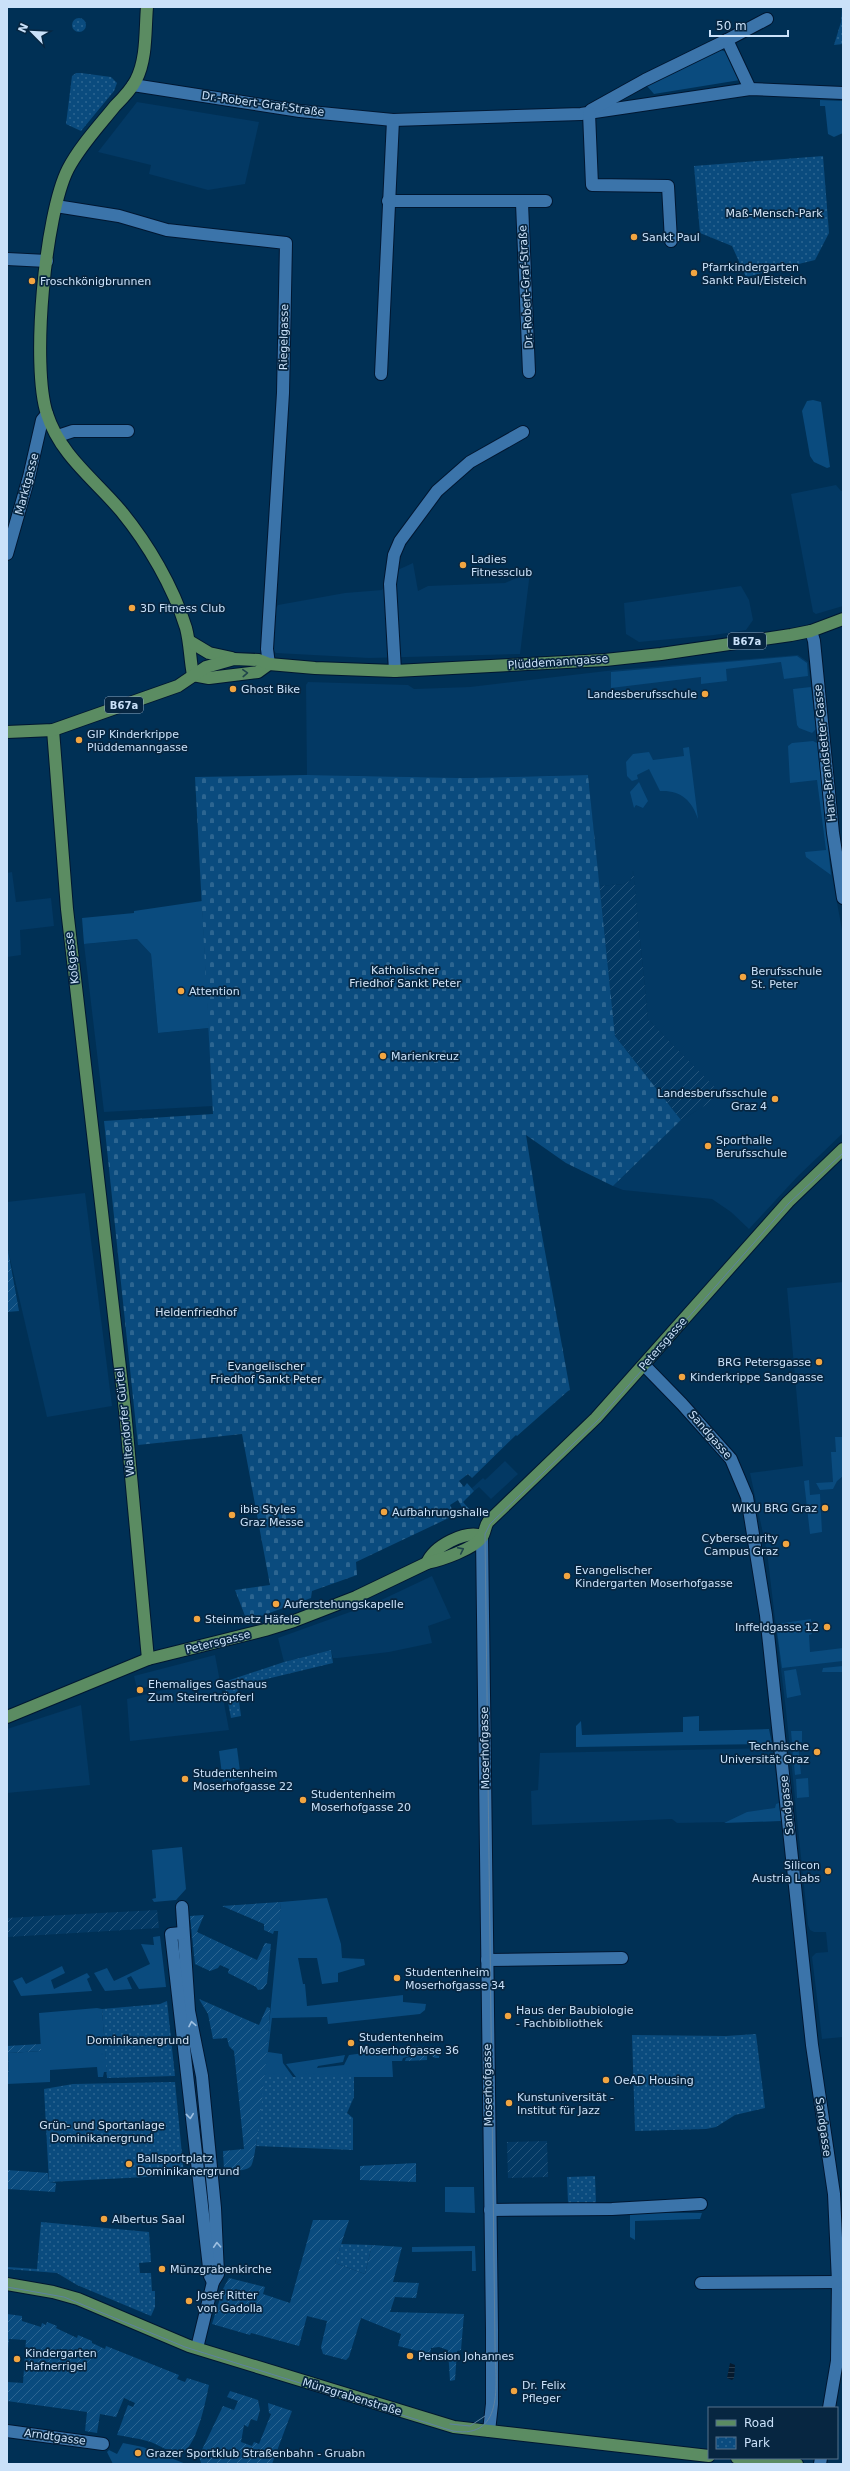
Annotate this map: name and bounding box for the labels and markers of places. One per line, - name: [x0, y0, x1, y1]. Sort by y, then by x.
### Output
- place label: Sankt Paul: [642, 231, 700, 244]
- marker: Sankt Paul: [629, 232, 639, 242]
- place label: Pfarrkindergarten Sankt Paul/Eisteich: [702, 261, 806, 287]
- marker: Pfarrkindergarten Sankt Paul/Eisteich: [689, 268, 699, 278]
- place label: Froschkönigbrunnen: [40, 275, 151, 288]
- marker: Froschkönigbrunnen: [27, 276, 37, 286]
- place label: Ladies Fitnessclub: [471, 553, 532, 579]
- marker: Ladies Fitnessclub: [458, 560, 468, 570]
- place label: 3D Fitness Club: [140, 602, 225, 615]
- marker: 3D Fitness Club: [127, 603, 137, 613]
- place label: Ghost Bike: [241, 683, 300, 696]
- marker: Ghost Bike: [228, 684, 238, 694]
- place label: Landesberufsschule: [587, 688, 697, 701]
- marker: Landesberufsschule: [700, 689, 710, 699]
- place label: GIP Kinderkrippe Plüddemanngasse: [87, 728, 188, 754]
- marker: GIP Kinderkrippe Plüddemanngasse: [74, 735, 84, 745]
- place label: Berufsschule St. Peter: [751, 965, 822, 991]
- marker: Berufsschule St. Peter: [738, 972, 748, 982]
- place label: Attention: [189, 985, 240, 998]
- marker: Attention: [176, 986, 186, 996]
- place label: Marienkreuz: [391, 1050, 459, 1063]
- marker: Marienkreuz: [378, 1051, 388, 1061]
- place label: Landesberufsschule Graz 4: [657, 1087, 767, 1113]
- marker: Landesberufsschule Graz 4: [770, 1094, 780, 1104]
- place label: Sporthalle Berufsschule: [716, 1134, 787, 1160]
- marker: Sporthalle Berufsschule: [703, 1141, 713, 1151]
- place label: BRG Petersgasse: [717, 1356, 811, 1369]
- marker: BRG Petersgasse: [814, 1357, 824, 1367]
- place label: Kinderkrippe Sandgasse: [690, 1371, 824, 1384]
- marker: Kinderkrippe Sandgasse: [677, 1372, 687, 1382]
- place label: WIKU BRG Graz: [732, 1502, 817, 1515]
- place label: ibis Styles Graz Messe: [240, 1503, 304, 1529]
- marker: WIKU BRG Graz: [820, 1503, 830, 1513]
- place label: Aufbahrungshalle: [392, 1506, 489, 1519]
- marker: Aufbahrungshalle: [379, 1507, 389, 1517]
- marker: ibis Styles Graz Messe: [227, 1510, 237, 1520]
- place label: Cybersecurity Campus Graz: [702, 1532, 778, 1558]
- marker: Cybersecurity Campus Graz: [781, 1539, 791, 1549]
- place label: Evangelischer Kindergarten Moserhofgasse: [575, 1564, 733, 1590]
- marker: Evangelischer Kindergarten Moserhofgasse: [562, 1571, 572, 1581]
- place label: Auferstehungskapelle: [284, 1598, 404, 1611]
- marker: Auferstehungskapelle: [271, 1599, 281, 1609]
- place label: Steinmetz Häfele: [205, 1613, 300, 1626]
- marker: Steinmetz Häfele: [192, 1614, 202, 1624]
- place label: Inffeldgasse 12: [735, 1621, 819, 1634]
- marker: Inffeldgasse 12: [822, 1622, 832, 1632]
- place label: Ehemaliges Gasthaus Zum Steirertröpferl: [148, 1678, 267, 1704]
- marker: Ehemaliges Gasthaus Zum Steirertröpferl: [135, 1685, 145, 1695]
- place label: Technische Universität Graz: [720, 1740, 809, 1766]
- marker: Technische Universität Graz: [812, 1747, 822, 1757]
- place label: Studentenheim Moserhofgasse 22: [193, 1767, 293, 1793]
- marker: Studentenheim Moserhofgasse 22: [180, 1774, 190, 1784]
- place label: Studentenheim Moserhofgasse 20: [311, 1788, 411, 1814]
- marker: Studentenheim Moserhofgasse 20: [298, 1795, 308, 1805]
- place label: Silicon Austria Labs: [752, 1859, 820, 1885]
- marker: Silicon Austria Labs: [823, 1866, 833, 1876]
- place label: Studentenheim Moserhofgasse 34: [405, 1966, 505, 1992]
- marker: Studentenheim Moserhofgasse 34: [392, 1973, 402, 1983]
- place label: Haus der Baubiologie - Fachbibliothek: [516, 2004, 634, 2030]
- marker: Haus der Baubiologie - Fachbibliothek: [503, 2011, 513, 2021]
- place label: Studentenheim Moserhofgasse 36: [359, 2031, 459, 2057]
- marker: Studentenheim Moserhofgasse 36: [346, 2038, 356, 2048]
- place label: OeAD Housing: [614, 2074, 694, 2087]
- marker: OeAD Housing: [601, 2075, 611, 2085]
- place label: Kunstuniversität - Institut für Jazz: [517, 2091, 614, 2117]
- marker: Kunstuniversität - Institut für Jazz: [504, 2098, 514, 2108]
- place label: Ballsportplatz Dominikanergrund: [137, 2152, 239, 2178]
- marker: Ballsportplatz Dominikanergrund: [124, 2159, 134, 2169]
- place label: Albertus Saal: [112, 2213, 185, 2226]
- marker: Albertus Saal: [99, 2214, 109, 2224]
- place label: Münzgrabenkirche: [170, 2263, 272, 2276]
- marker: Münzgrabenkirche: [157, 2264, 167, 2274]
- place label: Josef Ritter von Gadolla: [196, 2289, 263, 2315]
- marker: Josef Ritter von Gadolla: [184, 2296, 194, 2306]
- place label: Kindergarten Hafnerrigel: [25, 2347, 97, 2373]
- place label: Pension Johannes: [418, 2350, 514, 2363]
- marker: Pension Johannes: [405, 2351, 415, 2361]
- marker: Kindergarten Hafnerrigel: [12, 2354, 22, 2364]
- place label: Dr. Felix Pfleger: [522, 2379, 567, 2405]
- marker: Dr. Felix Pfleger: [509, 2386, 519, 2396]
- place label: Grazer Sportklub Straßenbahn - Gruabn: [146, 2447, 365, 2460]
- marker: Grazer Sportklub Straßenbahn - Gruabn: [133, 2448, 143, 2458]

